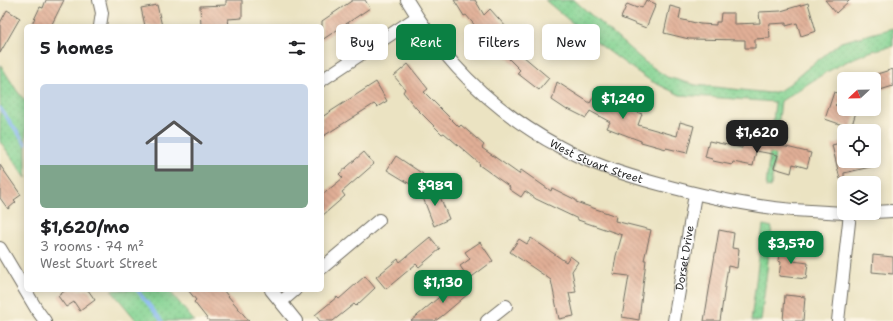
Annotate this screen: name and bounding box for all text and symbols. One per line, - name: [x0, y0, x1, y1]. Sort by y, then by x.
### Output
- chip: Buy: [336, 24, 388, 60]
- chip: Rent: [396, 24, 456, 60]
- chip: Filters: [464, 24, 534, 60]
- chip: New: [542, 24, 600, 60]
- text: 5 homes: [40, 37, 113, 59]
- icon: filters: [286, 37, 308, 59]
- north arrow: [837, 72, 881, 116]
- map controls: [837, 72, 881, 220]
- pin: $1,240: [590, 86, 656, 120]
- text: $1,240: [601, 90, 645, 107]
- icon: home: [138, 110, 210, 182]
- pin: $1,620: [724, 120, 790, 154]
- text: $1,620: [735, 124, 779, 141]
- button: locate: [837, 124, 881, 168]
- street label: West Stuart Street: [547, 136, 645, 187]
- pin: $989: [411, 173, 459, 207]
- button: layers: [837, 176, 881, 220]
- text: $989: [417, 177, 453, 194]
- text: $1,620/mo: [40, 216, 130, 238]
- street label: Dorset Drive: [672, 224, 698, 291]
- pin: $3,570: [758, 231, 824, 265]
- text: $3,570: [767, 235, 815, 252]
- text: 3 rooms · 74 m²: [40, 238, 144, 255]
- text: West Stuart Street: [40, 255, 157, 272]
- pin: $1,130: [410, 270, 476, 304]
- text: $1,130: [423, 274, 463, 291]

